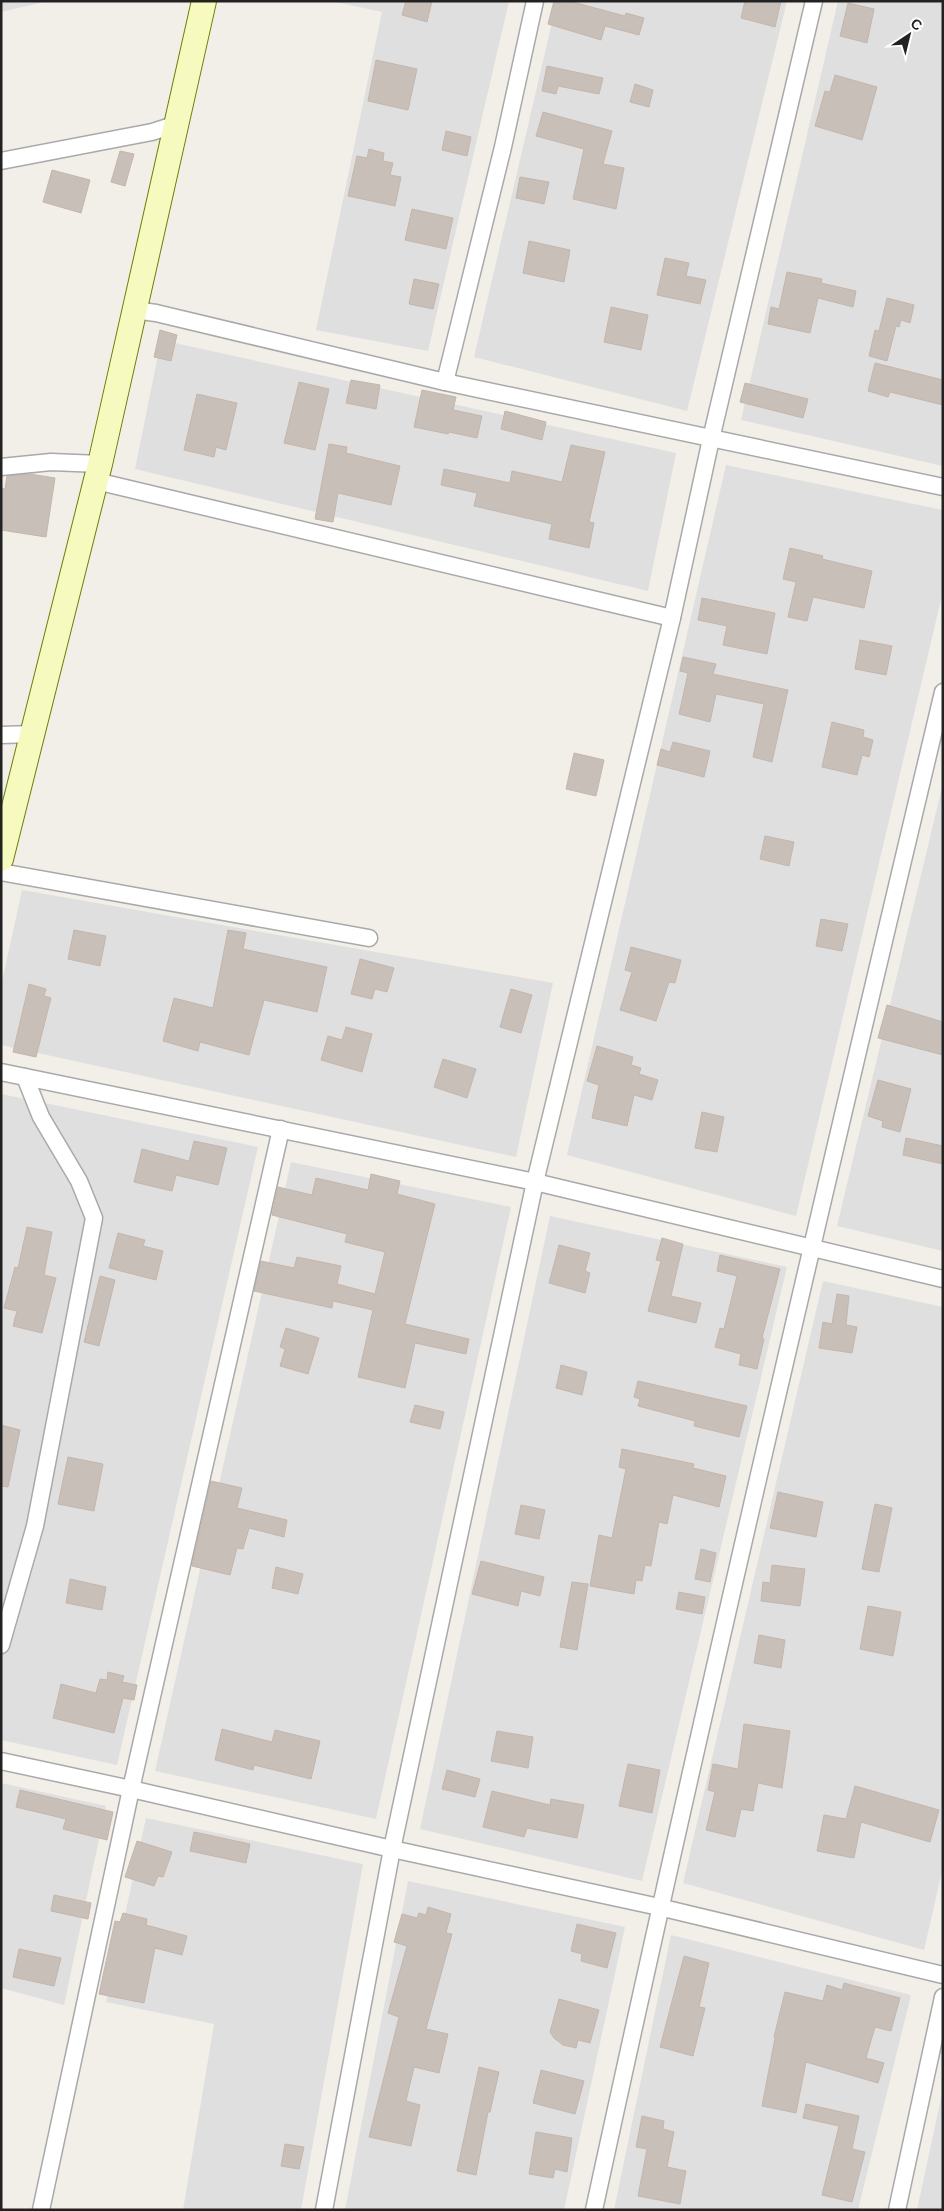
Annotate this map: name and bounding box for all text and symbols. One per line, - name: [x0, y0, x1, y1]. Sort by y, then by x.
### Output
- north arrow: [884, 10, 934, 60]
- text: С: [907, 14, 926, 35]

